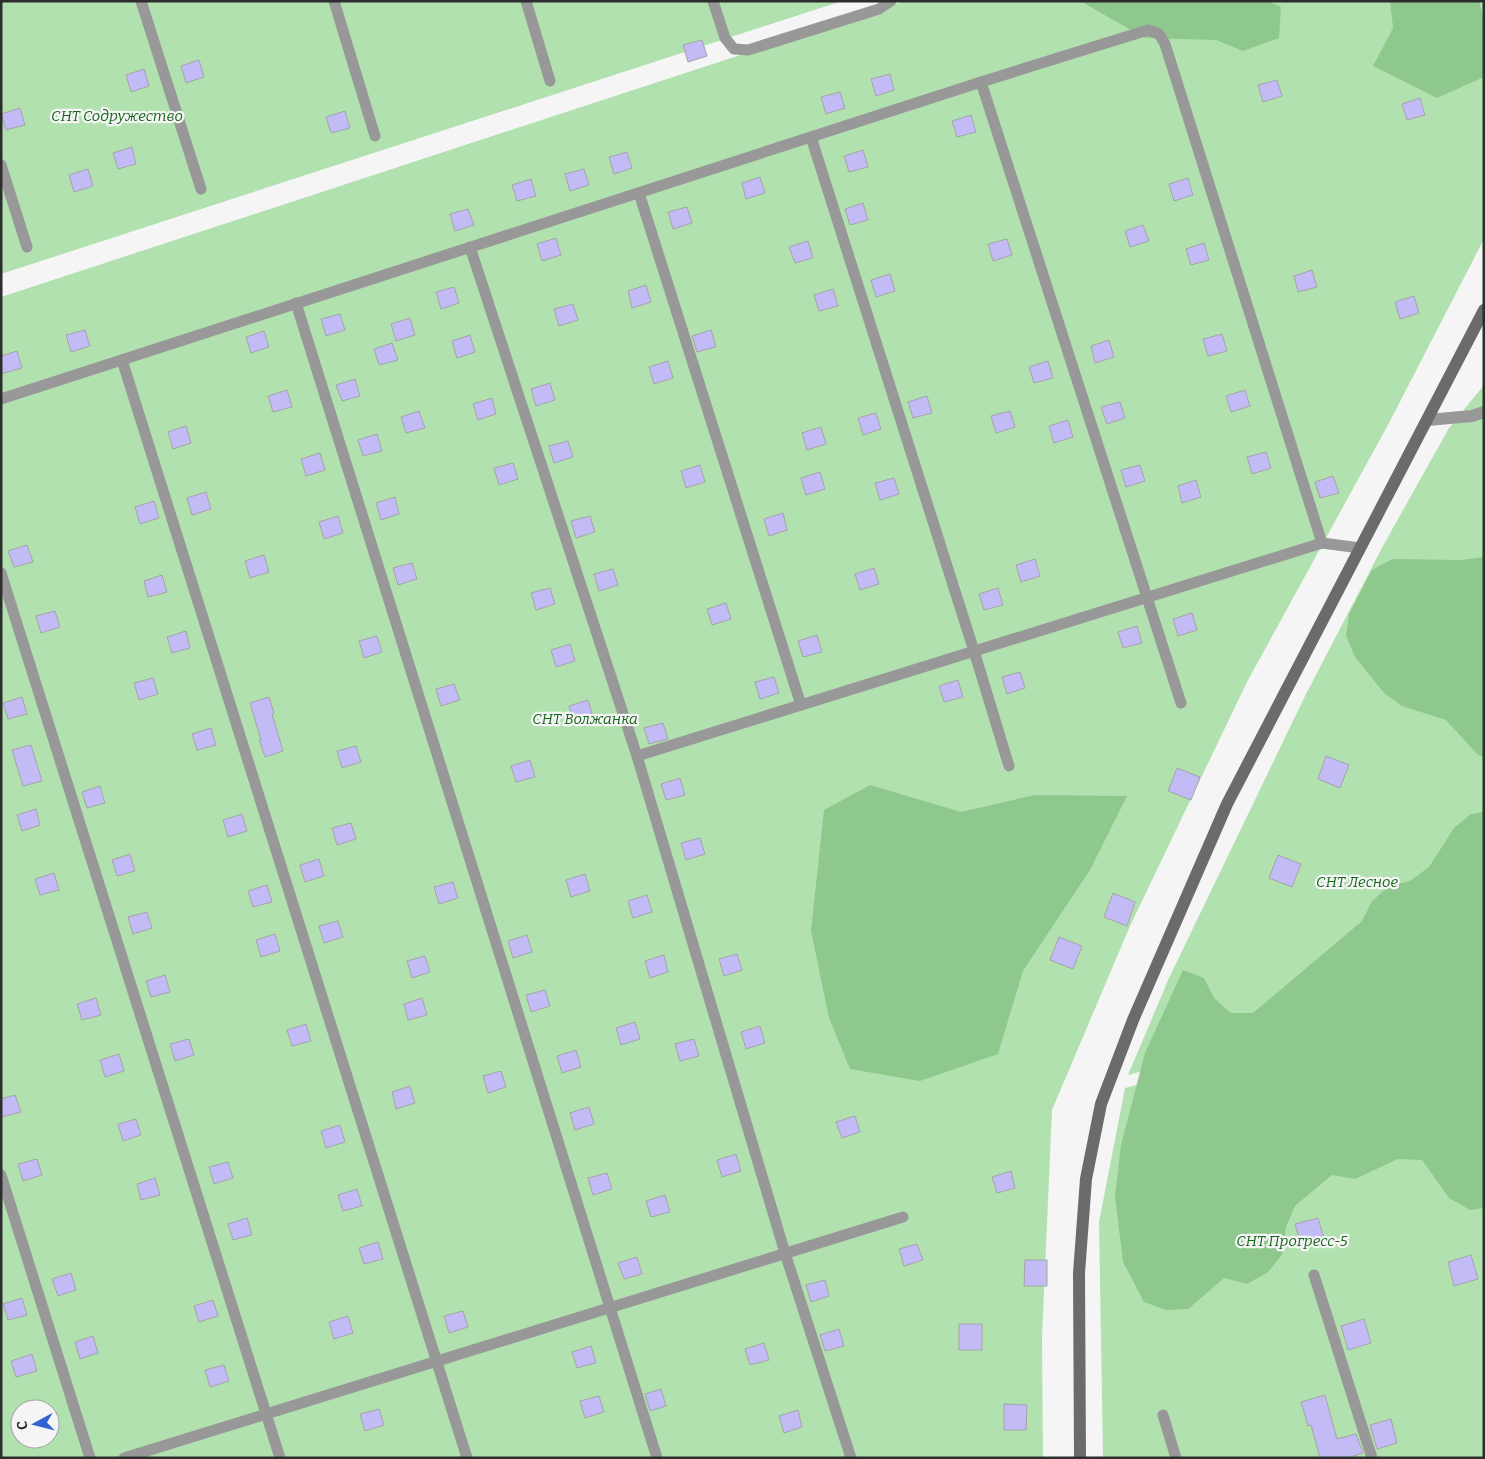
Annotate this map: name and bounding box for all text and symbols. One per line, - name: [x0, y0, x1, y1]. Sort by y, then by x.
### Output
- park label: СНТ Содружество: [51, 107, 183, 125]
- park label: СНТ Волжанка: [532, 710, 638, 728]
- park label: СНТ Лесное: [1316, 873, 1398, 891]
- park label: СНТ Прогресс-5: [1236, 1232, 1348, 1250]
- north arrow: [10, 1399, 60, 1449]
- text: С: [14, 1420, 32, 1431]

